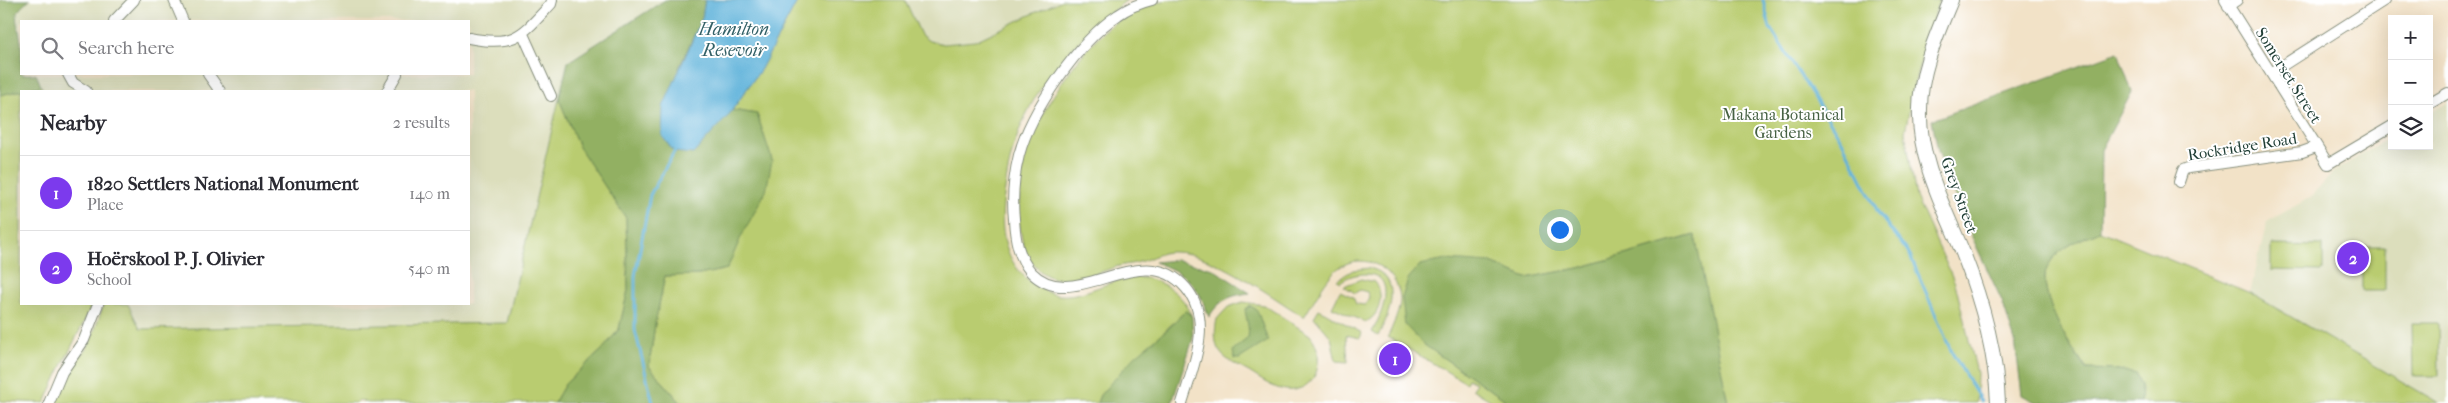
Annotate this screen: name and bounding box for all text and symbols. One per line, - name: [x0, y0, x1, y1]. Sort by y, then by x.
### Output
- map controls: [2388, 15, 2433, 150]
- button: +: [2388, 15, 2433, 60]
- water label: Hamilton Resevoir: [698, 19, 769, 61]
- search box: [20, 20, 470, 75]
- street label: Somerset Street: [2252, 24, 2326, 127]
- icon: search: [38, 34, 66, 62]
- text: Search here: [78, 37, 174, 59]
- button: −: [2388, 60, 2433, 105]
- park label: Makana Botanical Gardens: [1722, 105, 1845, 142]
- button: layers: [2388, 105, 2433, 150]
- text: Nearby: [40, 111, 106, 135]
- text: 2 results: [393, 113, 450, 132]
- street label: Rockridge Road: [2186, 128, 2298, 165]
- street label: Grey Street: [1937, 154, 1982, 236]
- text: 1820 Settlers National Monument: [87, 173, 359, 195]
- text: 1: [53, 184, 59, 203]
- text: 140 m: [409, 184, 450, 203]
- text: Place: [87, 195, 123, 214]
- your location: [1547, 217, 1573, 243]
- pin: 2: [2337, 239, 2369, 277]
- text: Hoërskool P. J. Olivier: [87, 248, 264, 270]
- text: 2: [52, 259, 60, 278]
- text: 540 m: [408, 259, 450, 278]
- text: School: [87, 270, 132, 289]
- pin: 1: [1379, 340, 1411, 378]

